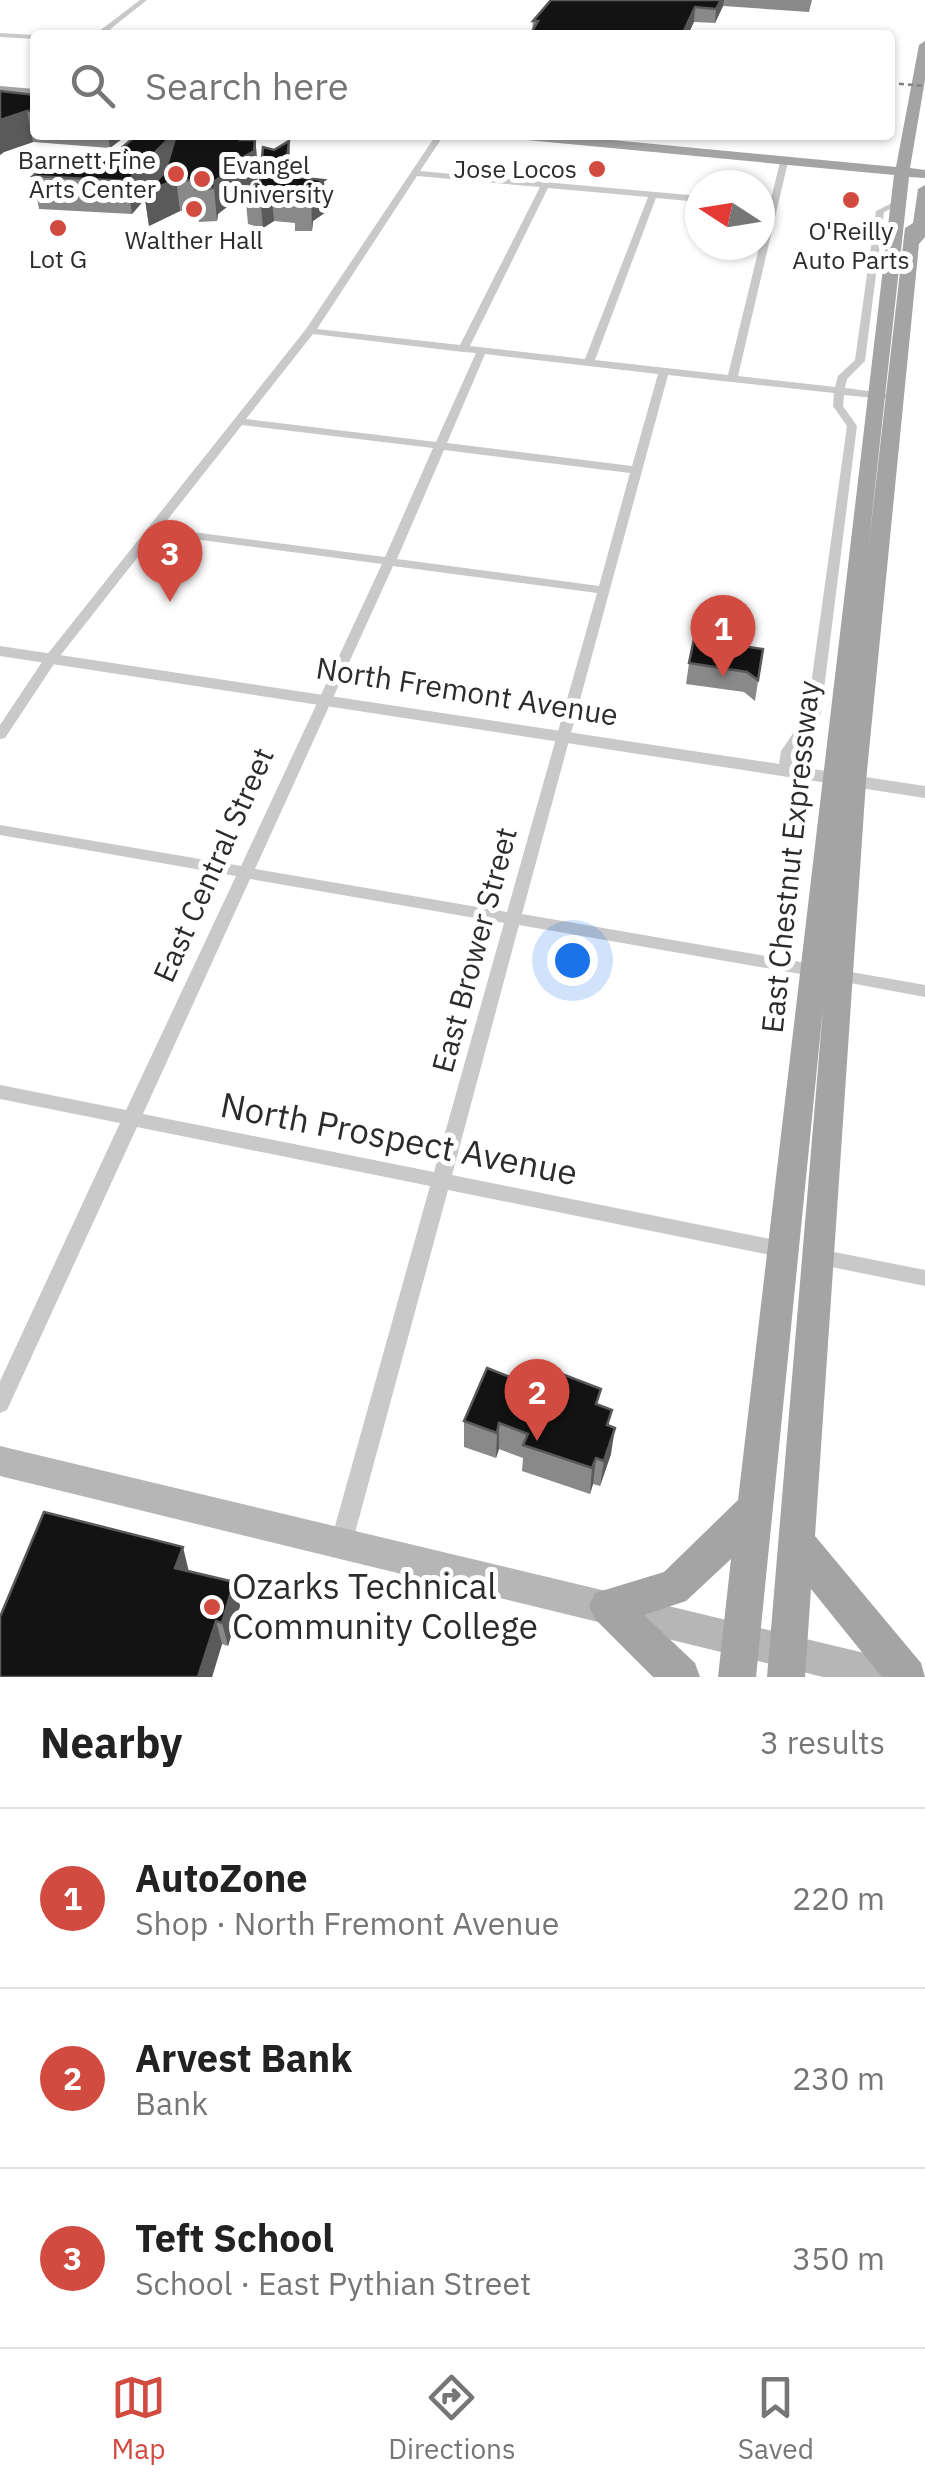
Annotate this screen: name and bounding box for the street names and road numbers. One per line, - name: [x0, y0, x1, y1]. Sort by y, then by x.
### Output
- street label: North Fremont Avenue: [314, 647, 621, 734]
- street label: East Chestnut Expressway: [752, 679, 827, 1035]
- street label: East Central Street: [143, 741, 282, 988]
- street label: East Brower Street: [422, 823, 525, 1077]
- street label: North Prospect Avenue: [217, 1081, 581, 1195]

